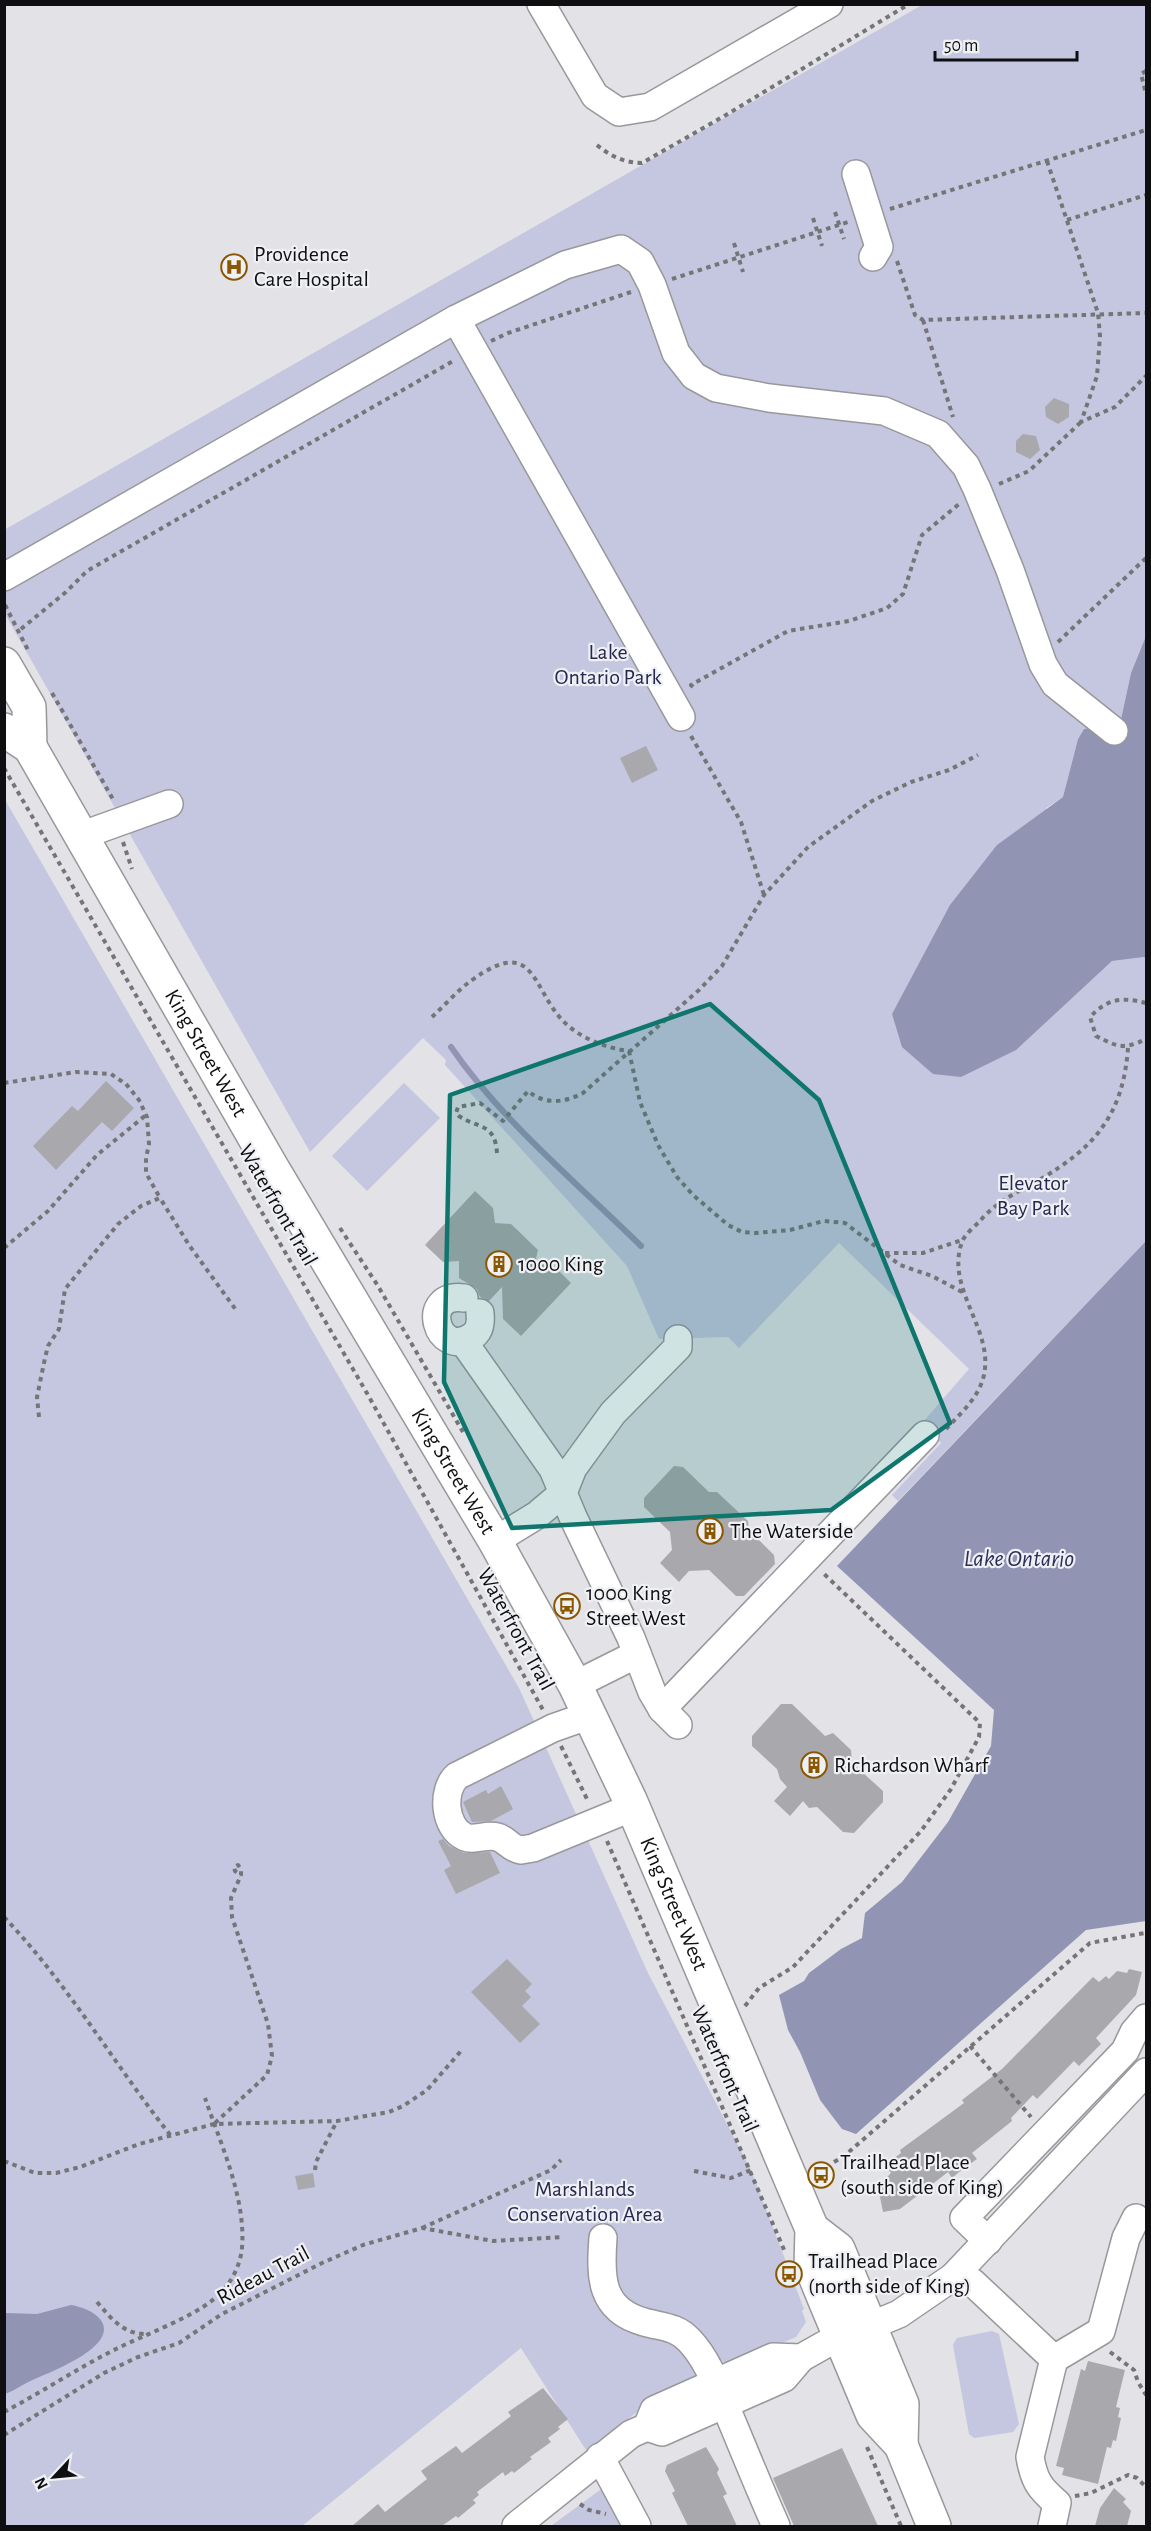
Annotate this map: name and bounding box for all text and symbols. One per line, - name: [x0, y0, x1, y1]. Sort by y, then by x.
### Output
- scale bar: [935, 24, 1078, 62]
- text: 50 m: [944, 37, 978, 55]
- place label: Providence Care Hospital: [254, 243, 369, 290]
- hospital icon: Providence Care Hospital: [219, 252, 249, 282]
- park label: Lake Ontario Park: [554, 641, 662, 688]
- street label: King Street West: [161, 986, 251, 1120]
- street label: Waterfront Trail: [234, 1141, 322, 1269]
- park label: Elevator Bay Park: [997, 1172, 1069, 1219]
- building icon: 1000 King: [484, 1249, 514, 1279]
- place label: 1000 King: [518, 1253, 604, 1275]
- street label: King Street West: [407, 1404, 499, 1538]
- building icon: The Waterside: [695, 1516, 725, 1546]
- place label: The Waterside: [730, 1520, 853, 1542]
- water label: Lake Ontario: [964, 1547, 1074, 1571]
- street label: Waterfront Trail: [473, 1564, 559, 1694]
- place label: 1000 King Street West: [586, 1582, 685, 1629]
- bus stop icon: 1000 King Street West: [552, 1591, 582, 1621]
- building icon: Richardson Wharf: [799, 1750, 829, 1780]
- place label: Richardson Wharf: [834, 1754, 989, 1776]
- street label: King Street West: [636, 1834, 712, 1974]
- street label: Waterfront Trail: [687, 2002, 763, 2136]
- place label: Trailhead Place (south side of King): [840, 2151, 1004, 2198]
- bus stop icon: Trailhead Place (south side of King): [806, 2160, 836, 2190]
- park label: Marshlands Conservation Area: [507, 2178, 663, 2225]
- street label: Rideau Trail: [213, 2242, 313, 2308]
- place label: Trailhead Place (north side of King): [808, 2250, 971, 2297]
- bus stop icon: Trailhead Place (north side of King): [774, 2259, 804, 2289]
- north arrow: [24, 2447, 84, 2507]
- text: N: [32, 2475, 51, 2492]

